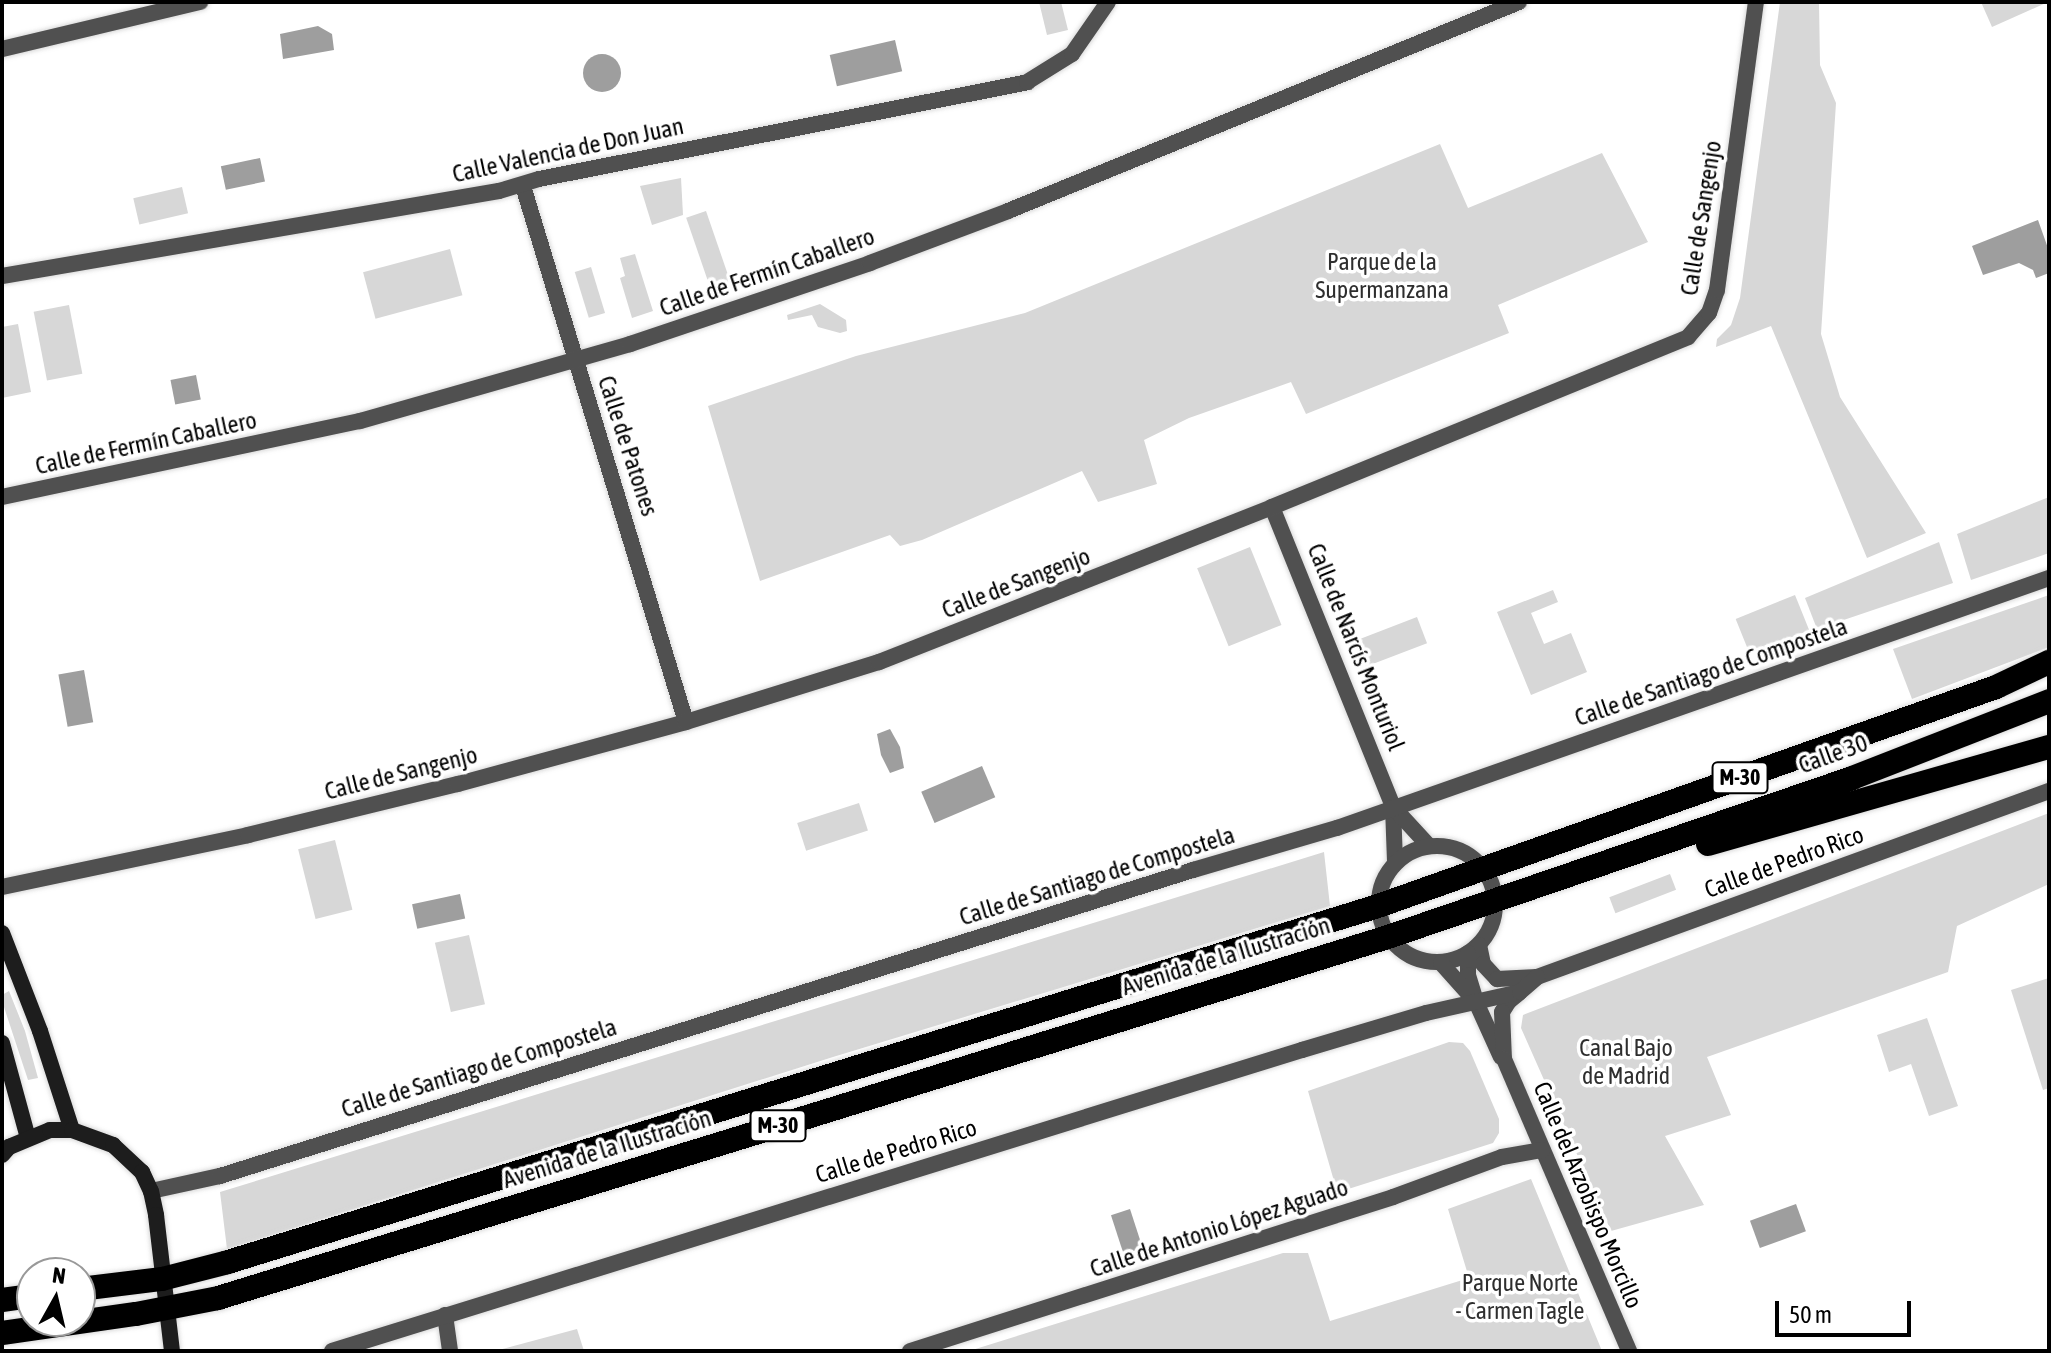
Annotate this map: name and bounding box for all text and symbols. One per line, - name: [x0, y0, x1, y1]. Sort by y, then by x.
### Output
- street label: Calle Valencia de Don Juan: [450, 111, 686, 189]
- street label: Calle de Sangenjo: [1675, 139, 1727, 297]
- street label: Calle de Fermín Caballero: [656, 222, 878, 322]
- park label: Parque de la Supermanzana: [1315, 248, 1449, 304]
- street label: Calle de Patones: [592, 372, 664, 520]
- street label: Calle de Fermín Caballero: [33, 405, 259, 481]
- street label: Calle de Narcís Monturiol: [1301, 539, 1411, 755]
- street label: Calle de Sangenjo: [938, 542, 1094, 624]
- street label: Calle de Santiago de Compostela: [1571, 612, 1851, 732]
- street label: Calle 30: [1795, 728, 1871, 780]
- street label: Calle de Sangenjo: [322, 740, 480, 806]
- road number: M-30: [1710, 760, 1770, 796]
- street label: Calle de Santiago de Compostela: [956, 820, 1238, 932]
- street label: Calle de Pedro Rico: [1701, 820, 1867, 904]
- street label: Avenida de la Ilustración: [1118, 911, 1334, 1001]
- street label: Calle de Santiago de Compostela: [338, 1012, 620, 1124]
- park label: Canal Bajo de Madrid: [1579, 1034, 1673, 1090]
- street label: Calle del Arzobispo Morcillo: [1527, 1078, 1649, 1312]
- street label: Avenida de la Ilustración: [499, 1104, 715, 1194]
- road number: M-30: [748, 1108, 808, 1144]
- street label: Calle de Pedro Rico: [812, 1113, 980, 1189]
- street label: Calle de Antonio López Aguado: [1086, 1173, 1352, 1283]
- north arrow: [16, 1257, 96, 1337]
- text: N: [51, 1261, 67, 1289]
- park label: Parque Norte - Carmen Tagle: [1456, 1269, 1584, 1325]
- scale bar: [1779, 1285, 1915, 1335]
- text: 50 m: [1789, 1301, 1832, 1328]

